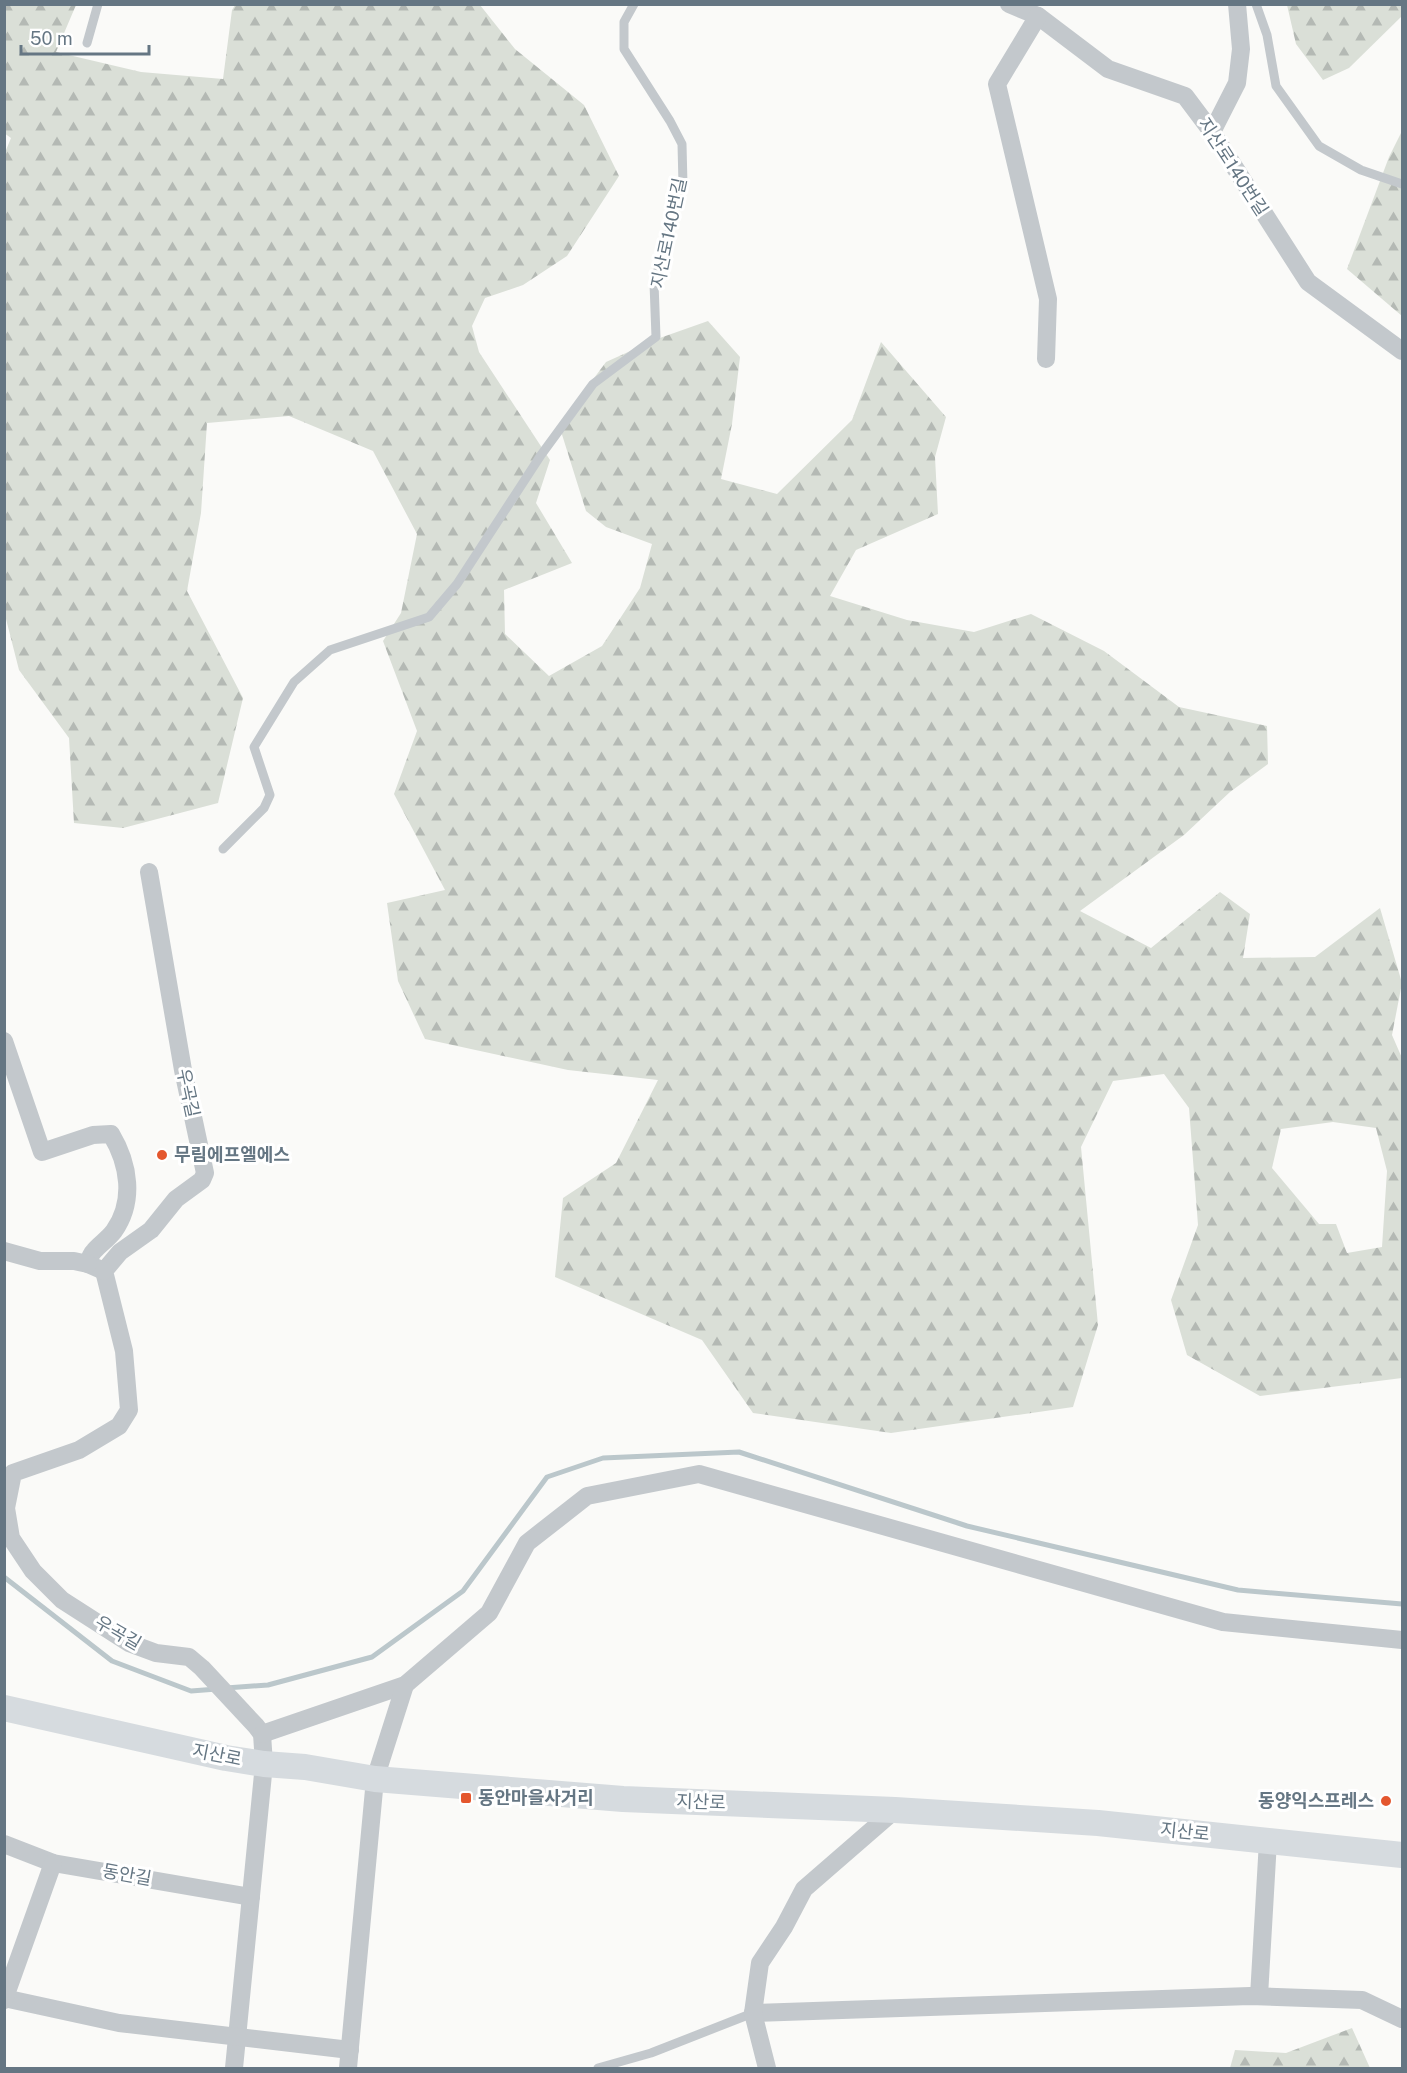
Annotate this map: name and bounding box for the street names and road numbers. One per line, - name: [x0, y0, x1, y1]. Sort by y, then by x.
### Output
- street label: 지산로140번길: [1194, 114, 1273, 220]
- street label: 지산로140번길: [647, 176, 690, 290]
- street label: 우곡길: [173, 1066, 204, 1119]
- street label: 우곡길: [91, 1611, 145, 1654]
- street label: 지산로: [191, 1739, 243, 1770]
- street label: 지산로: [676, 1790, 726, 1813]
- street label: 지산로: [1159, 1818, 1211, 1845]
- street label: 동안길: [101, 1860, 153, 1889]

